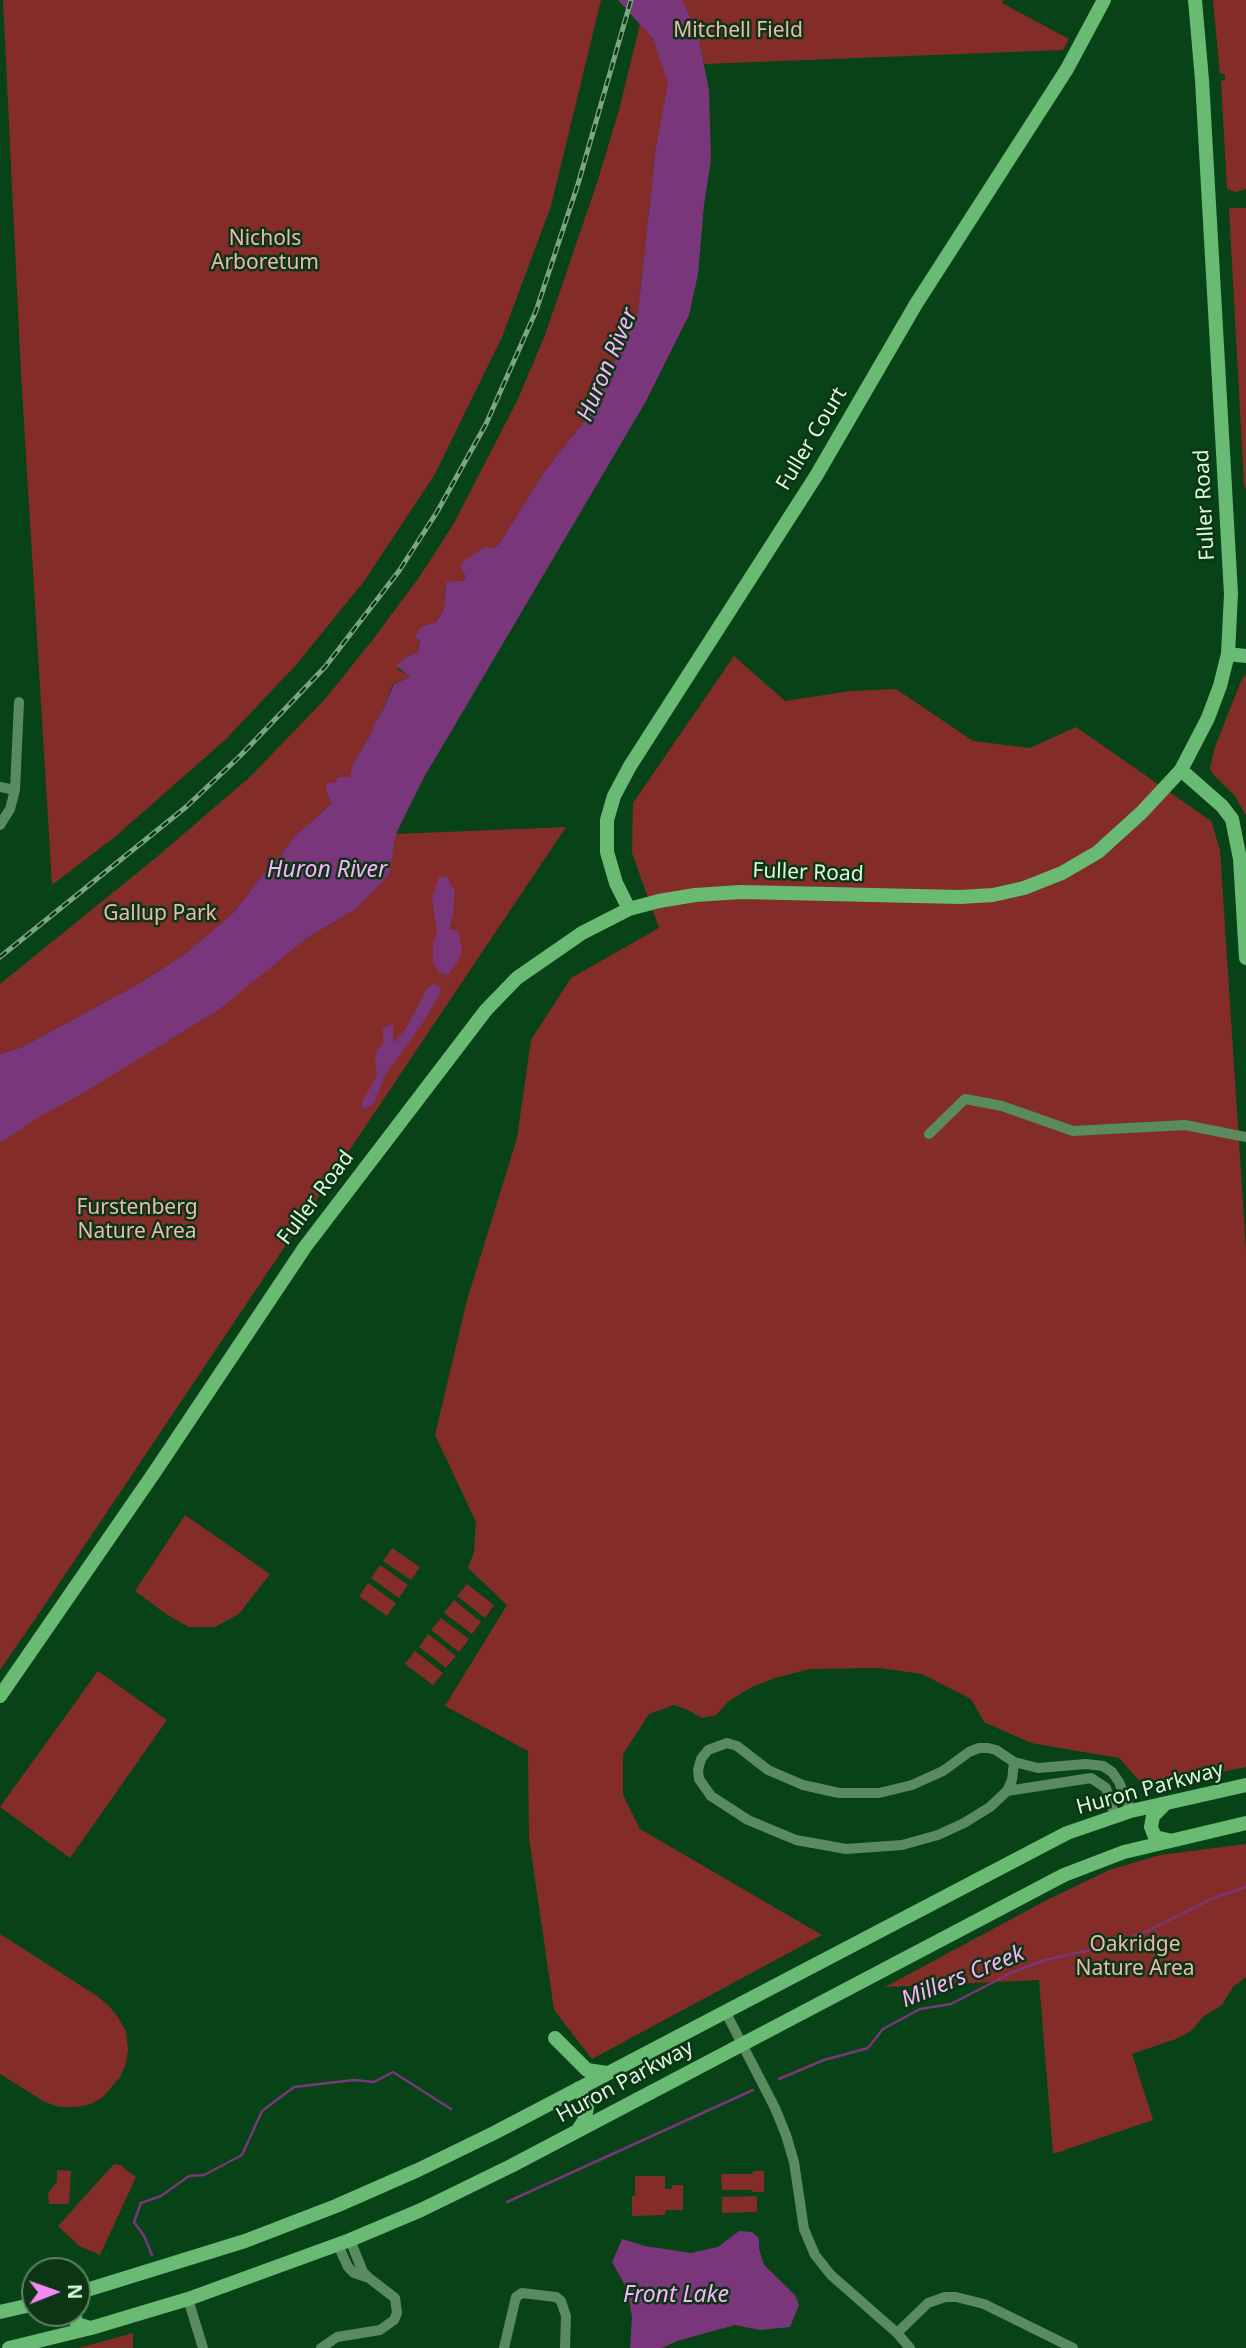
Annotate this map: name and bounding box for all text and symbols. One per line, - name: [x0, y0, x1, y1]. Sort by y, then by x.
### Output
- park label: Mitchell Field: [673, 18, 803, 44]
- park label: Nichols Arboretum: [211, 226, 319, 276]
- water label: Huron River: [572, 304, 644, 426]
- street label: Fuller Court: [771, 383, 853, 495]
- street label: Fuller Road: [1190, 449, 1220, 561]
- water label: Huron River: [267, 856, 387, 884]
- street label: Fuller Road: [752, 858, 864, 888]
- park label: Gallup Park: [103, 901, 217, 927]
- street label: Fuller Road: [272, 1146, 360, 1250]
- park label: Furstenberg Nature Area: [76, 1195, 198, 1245]
- street label: Huron Parkway: [1074, 1757, 1226, 1821]
- park label: Oakridge Nature Area: [1075, 1932, 1195, 1982]
- water label: Millers Creek: [897, 1940, 1029, 2014]
- street label: Huron Parkway: [552, 2035, 698, 2129]
- north arrow: [21, 2257, 91, 2327]
- water label: Front Lake: [623, 2281, 729, 2309]
- text: N: [62, 2284, 88, 2300]

